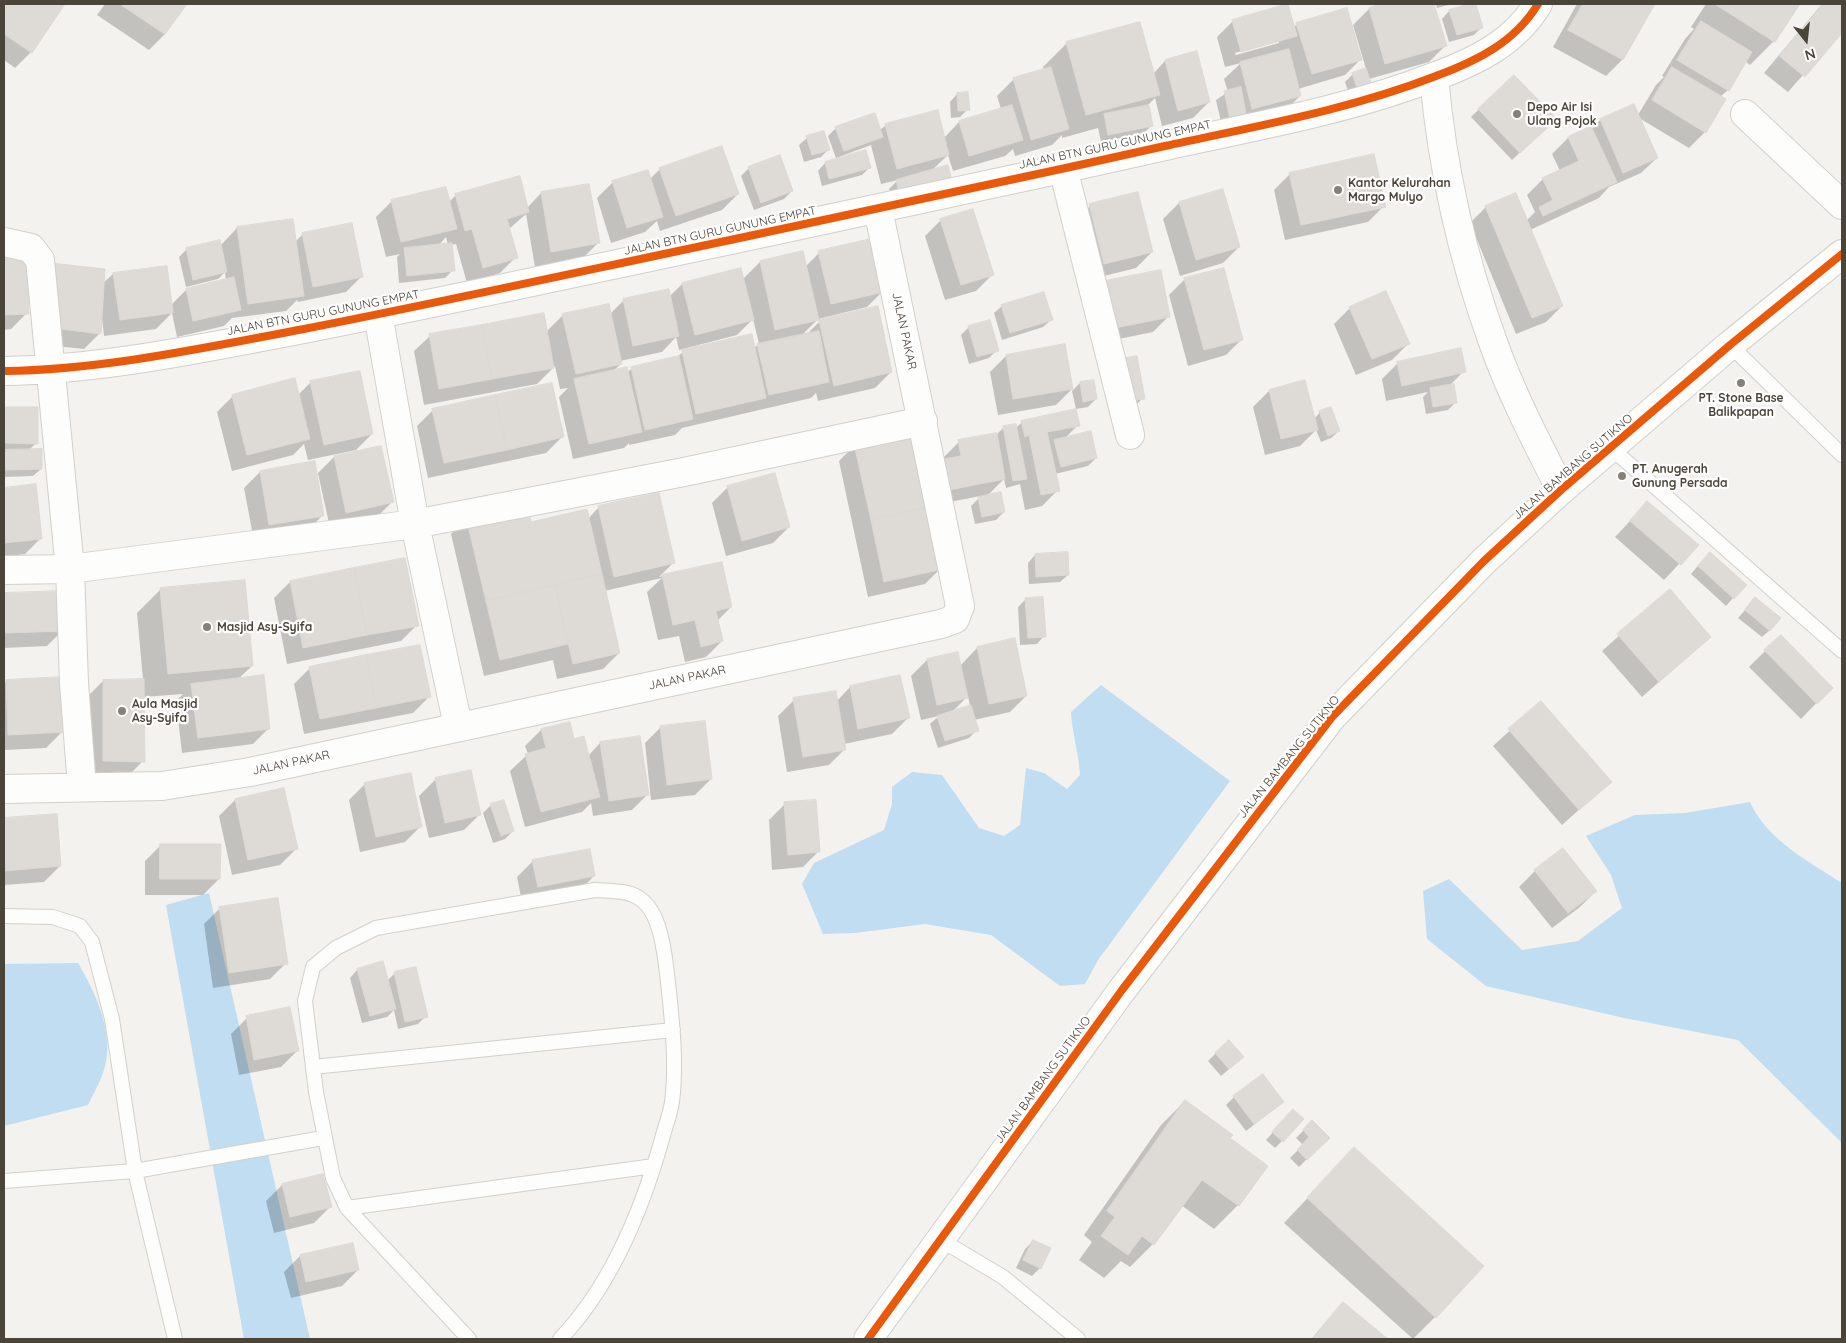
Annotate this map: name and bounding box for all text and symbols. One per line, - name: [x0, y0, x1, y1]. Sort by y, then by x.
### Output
- north arrow: [1781, 15, 1831, 65]
- text: N: [1803, 44, 1818, 64]
- place label: Depo Air Isi Ulang Pojok: [1527, 100, 1597, 128]
- marker: Depo Air Isi Ulang Pojok: [1511, 108, 1523, 120]
- street label: JALAN BTN GURU GUNUNG EMPAT: [1017, 118, 1213, 172]
- place label: Kantor Kelurahan Margo Mulyo: [1348, 176, 1451, 204]
- marker: Kantor Kelurahan Margo Mulyo: [1332, 184, 1344, 196]
- street label: JALAN BTN GURU GUNUNG EMPAT: [622, 204, 818, 258]
- street label: JALAN BTN GURU GUNUNG EMPAT: [225, 287, 421, 339]
- street label: JALAN PAKAR: [889, 291, 919, 371]
- marker: PT. Stone Base Balikpapan: [1735, 377, 1747, 389]
- place label: PT. Stone Base Balikpapan: [1698, 391, 1784, 419]
- street label: JALAN BAMBANG SUTIKNO: [1510, 411, 1636, 523]
- place label: PT. Anugerah Gunung Persada: [1632, 462, 1728, 490]
- marker: PT. Anugerah Gunung Persada: [1616, 470, 1628, 482]
- place label: Masjid Asy-Syifa: [217, 620, 312, 634]
- marker: Masjid Asy-Syifa: [201, 621, 213, 633]
- street label: JALAN PAKAR: [647, 663, 727, 693]
- street label: JALAN BAMBANG SUTIKNO: [1235, 693, 1343, 821]
- place label: Aula Masjid Asy-Syifa: [132, 697, 198, 725]
- marker: Aula Masjid Asy-Syifa: [116, 705, 128, 717]
- street label: JALAN PAKAR: [251, 748, 331, 778]
- street label: JALAN BAMBANG SUTIKNO: [992, 1014, 1094, 1146]

